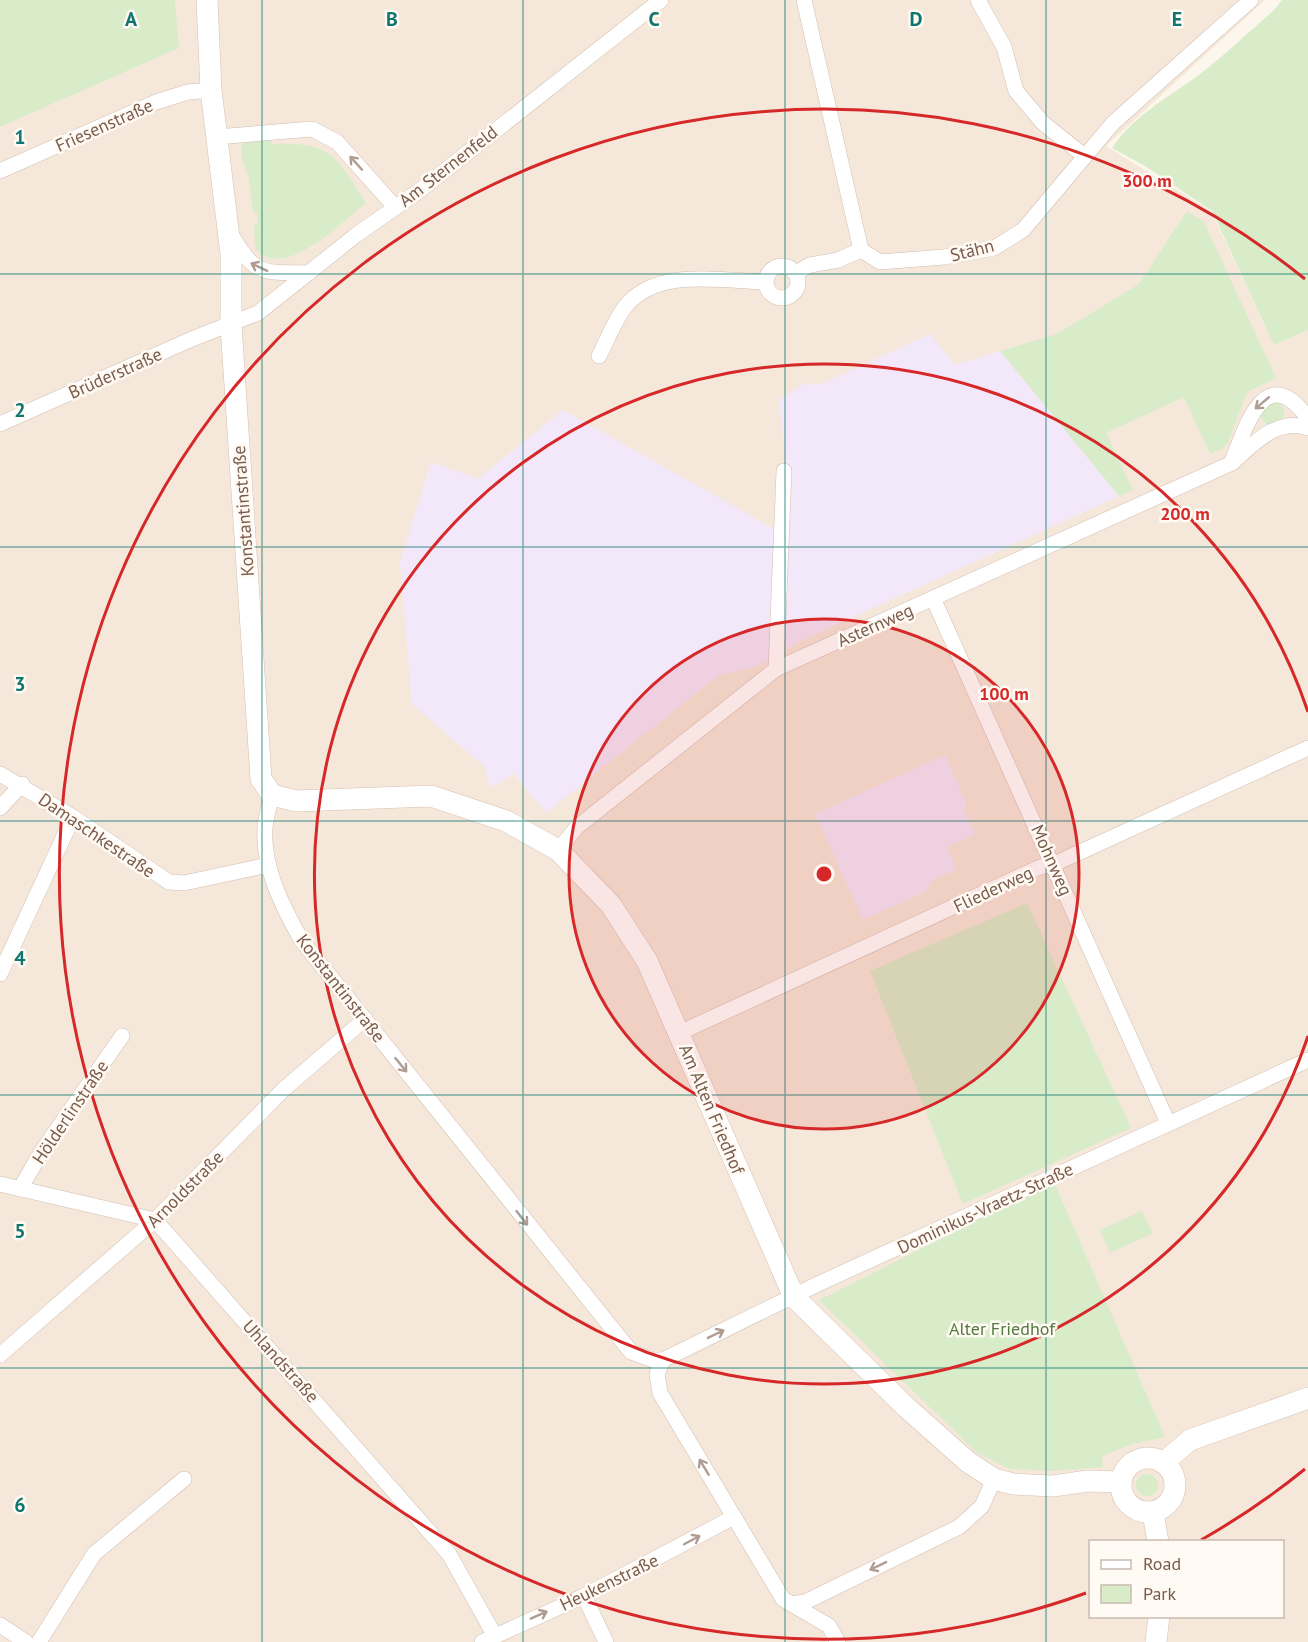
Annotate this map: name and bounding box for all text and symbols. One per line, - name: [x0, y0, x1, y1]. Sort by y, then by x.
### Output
- text: A: [125, 6, 138, 32]
- text: B: [386, 6, 398, 32]
- text: C: [648, 6, 660, 32]
- text: D: [910, 6, 923, 32]
- text: E: [1172, 6, 1182, 32]
- street label: Friesenstraße: [52, 93, 156, 157]
- street label: Am Sternenfeld: [394, 120, 502, 212]
- text: 1: [14, 124, 26, 150]
- one-way arrow: [349, 156, 363, 171]
- text: 300 m: [1122, 169, 1172, 192]
- street label: Stähn: [948, 233, 996, 267]
- one-way arrow: [251, 261, 269, 273]
- street label: Brüderstraße: [65, 342, 165, 404]
- one-way arrow: [1254, 396, 1270, 410]
- text: 2: [14, 397, 26, 423]
- street label: Konstantinstraße: [227, 445, 259, 577]
- text: 200 m: [1160, 502, 1210, 525]
- street label: Asternweg: [833, 598, 917, 652]
- text: 3: [14, 671, 26, 697]
- text: 100 m: [979, 682, 1029, 705]
- street label: Damaschkestraße: [34, 787, 160, 883]
- street label: Mohnweg: [1026, 821, 1078, 899]
- street label: Fliederweg: [950, 861, 1036, 917]
- centre of rings: [814, 864, 834, 884]
- street label: Konstantinstraße: [291, 929, 391, 1047]
- text: 4: [14, 945, 26, 971]
- street label: Am Alten Friedhof: [674, 1041, 750, 1179]
- street label: Hölderlinstraße: [27, 1056, 113, 1168]
- one-way arrow: [395, 1057, 408, 1073]
- street label: Arnoldstraße: [142, 1146, 228, 1232]
- street label: Dominikus-Vraetz-Straße: [893, 1157, 1077, 1259]
- one-way arrow: [516, 1209, 529, 1225]
- text: 5: [14, 1218, 26, 1244]
- street label: Uhlandstraße: [238, 1315, 324, 1407]
- park label: Alter Friedhof: [949, 1317, 1056, 1340]
- one-way arrow: [706, 1328, 724, 1340]
- one-way arrow: [698, 1459, 710, 1476]
- text: 6: [14, 1492, 26, 1518]
- one-way arrow: [683, 1534, 700, 1546]
- legend: [1089, 1540, 1284, 1618]
- street label: Heukenstraße: [556, 1548, 662, 1616]
- text: Road: [1143, 1552, 1181, 1575]
- one-way arrow: [869, 1561, 887, 1572]
- text: Park: [1143, 1582, 1176, 1605]
- one-way arrow: [530, 1609, 548, 1620]

